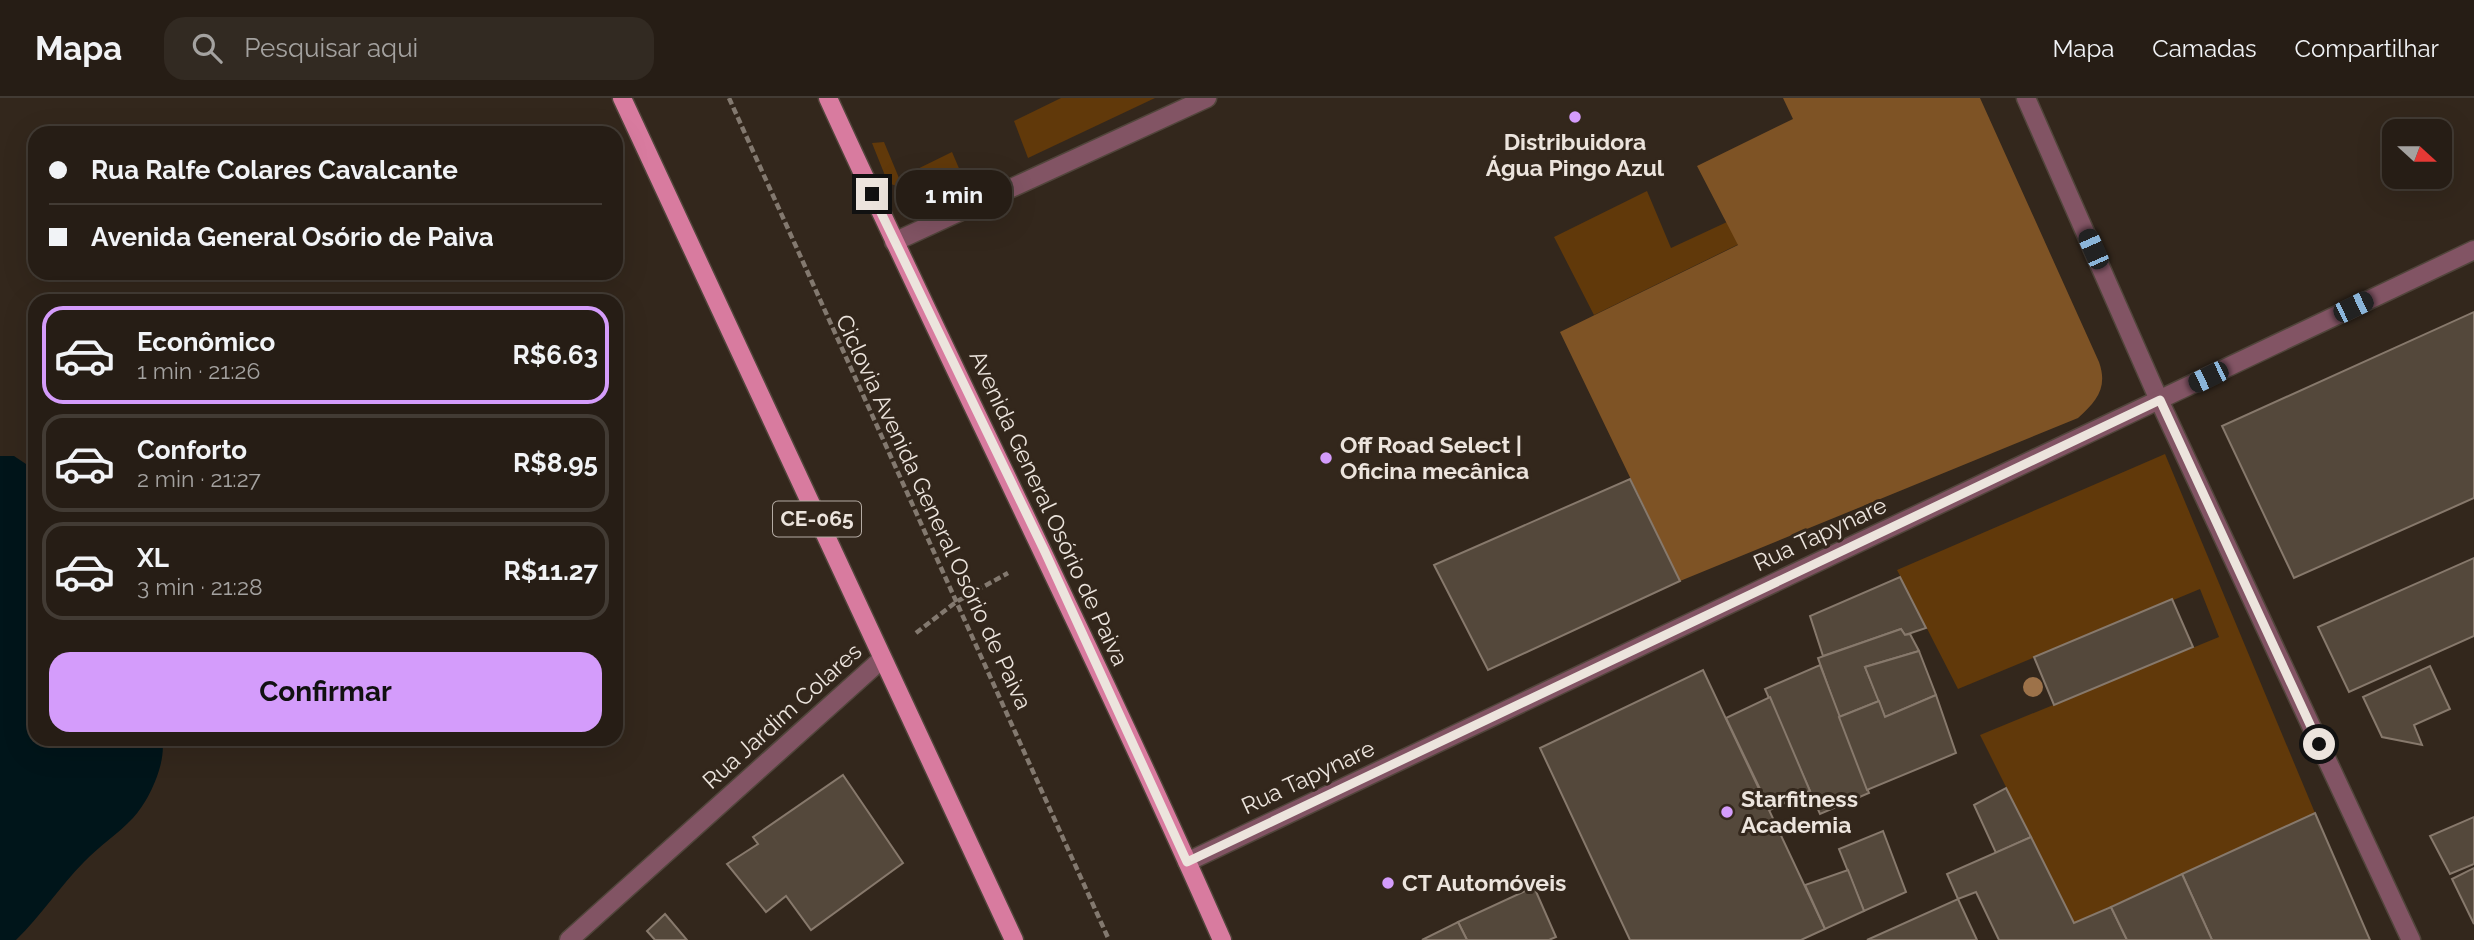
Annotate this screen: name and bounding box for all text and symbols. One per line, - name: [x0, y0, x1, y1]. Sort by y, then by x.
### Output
- search box: [164, 17, 654, 80]
- text: Mapa: [35, 29, 122, 68]
- icon: search: [188, 29, 226, 67]
- text: Pesquisar aqui: [244, 33, 418, 63]
- text: Mapa: [2052, 34, 2114, 63]
- text: Camadas: [2152, 34, 2257, 63]
- text: Compartilhar: [2295, 34, 2439, 63]
- marker: Distribuidora Água Pingo Azul: [1567, 109, 1583, 125]
- north arrow: [2382, 119, 2452, 189]
- map controls: [2382, 119, 2452, 189]
- place label: Distribuidora Água Pingo Azul: [1486, 128, 1665, 181]
- text: Rua Ralfe Colares Cavalcante: [91, 155, 458, 185]
- callout: 1 min: [896, 170, 1012, 218]
- route end: [856, 178, 888, 210]
- text: 1 min: [925, 181, 983, 208]
- text: Avenida General Osório de Paiva: [91, 222, 494, 252]
- car: [2075, 226, 2112, 272]
- car: [2330, 288, 2377, 326]
- street label: Ciclovia Avenida General Osório de Paiva: [831, 310, 1038, 714]
- icon: car: [53, 324, 116, 387]
- text: Econômico: [137, 327, 275, 357]
- text: R$6.63: [512, 340, 598, 370]
- street label: Avenida General Osório de Paiva: [964, 346, 1135, 670]
- text: 1 min · 21:26: [137, 357, 260, 384]
- car: [2185, 358, 2232, 396]
- place label: Off Road Select | Oficina mecânica: [1340, 431, 1529, 484]
- icon: car: [53, 432, 116, 495]
- text: Conforto: [137, 435, 247, 465]
- text: R$8.95: [513, 448, 598, 478]
- marker: Off Road Select | Oficina mecânica: [1318, 450, 1334, 466]
- text: 2 min · 21:27: [137, 465, 261, 492]
- street label: Rua Tapynare: [1749, 491, 1891, 576]
- road number: CE-065: [773, 502, 861, 536]
- icon: car: [53, 540, 116, 603]
- text: XL: [137, 543, 169, 573]
- text: R$11.27: [503, 556, 598, 586]
- text: 3 min · 21:28: [137, 573, 263, 600]
- street label: Rua Jardim Colares: [697, 637, 867, 794]
- button: Confirmar: [49, 652, 602, 732]
- route start: [2303, 728, 2335, 760]
- street label: Rua Tapynare: [1237, 734, 1379, 819]
- place label: Starfitness Academia: [1741, 785, 1858, 838]
- marker: Starfitness Academia: [1719, 804, 1735, 820]
- place label: CT Automóveis: [1402, 869, 1566, 896]
- marker: CT Automóveis: [1380, 875, 1396, 891]

